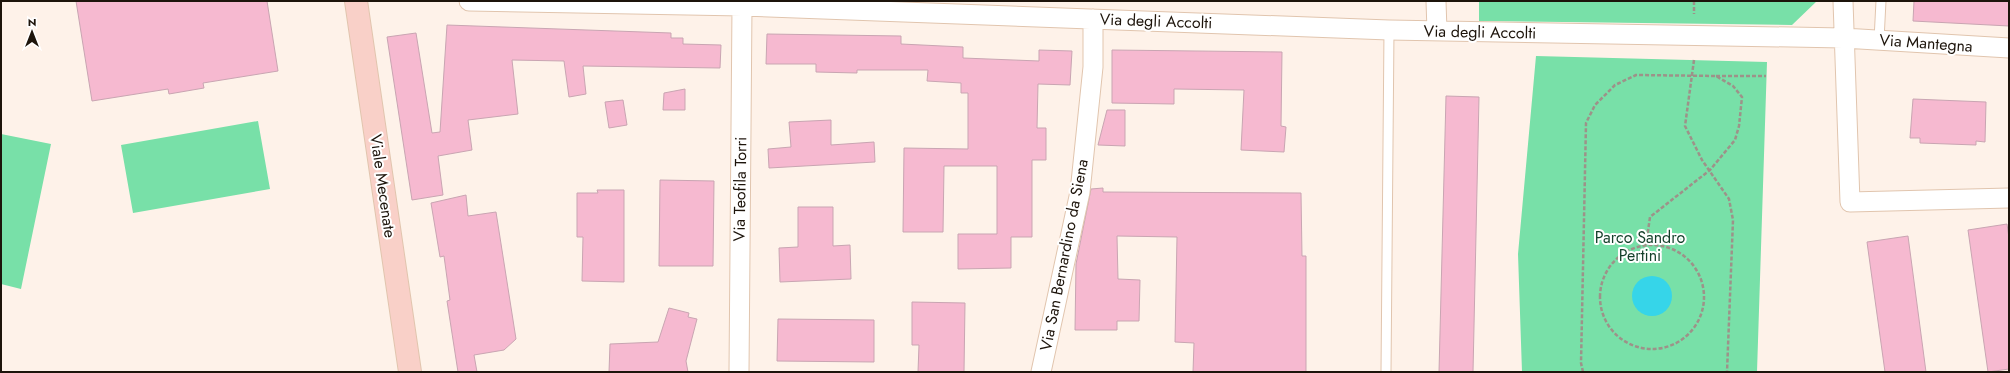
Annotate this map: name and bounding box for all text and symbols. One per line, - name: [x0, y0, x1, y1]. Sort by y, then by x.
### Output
- street label: Via degli Accolti: [1099, 8, 1213, 34]
- north arrow: [12, 12, 52, 52]
- text: N: [28, 14, 36, 30]
- street label: Via degli Accolti: [1424, 20, 1536, 44]
- street label: Via Mantegna: [1879, 28, 1973, 58]
- street label: Viale Mecenate: [364, 133, 402, 239]
- street label: Via Teofila Torri: [728, 136, 752, 242]
- street label: Via San Bernardino da Siena: [1034, 157, 1094, 353]
- park label: Parco Sandro Pertini: [1595, 226, 1685, 267]

